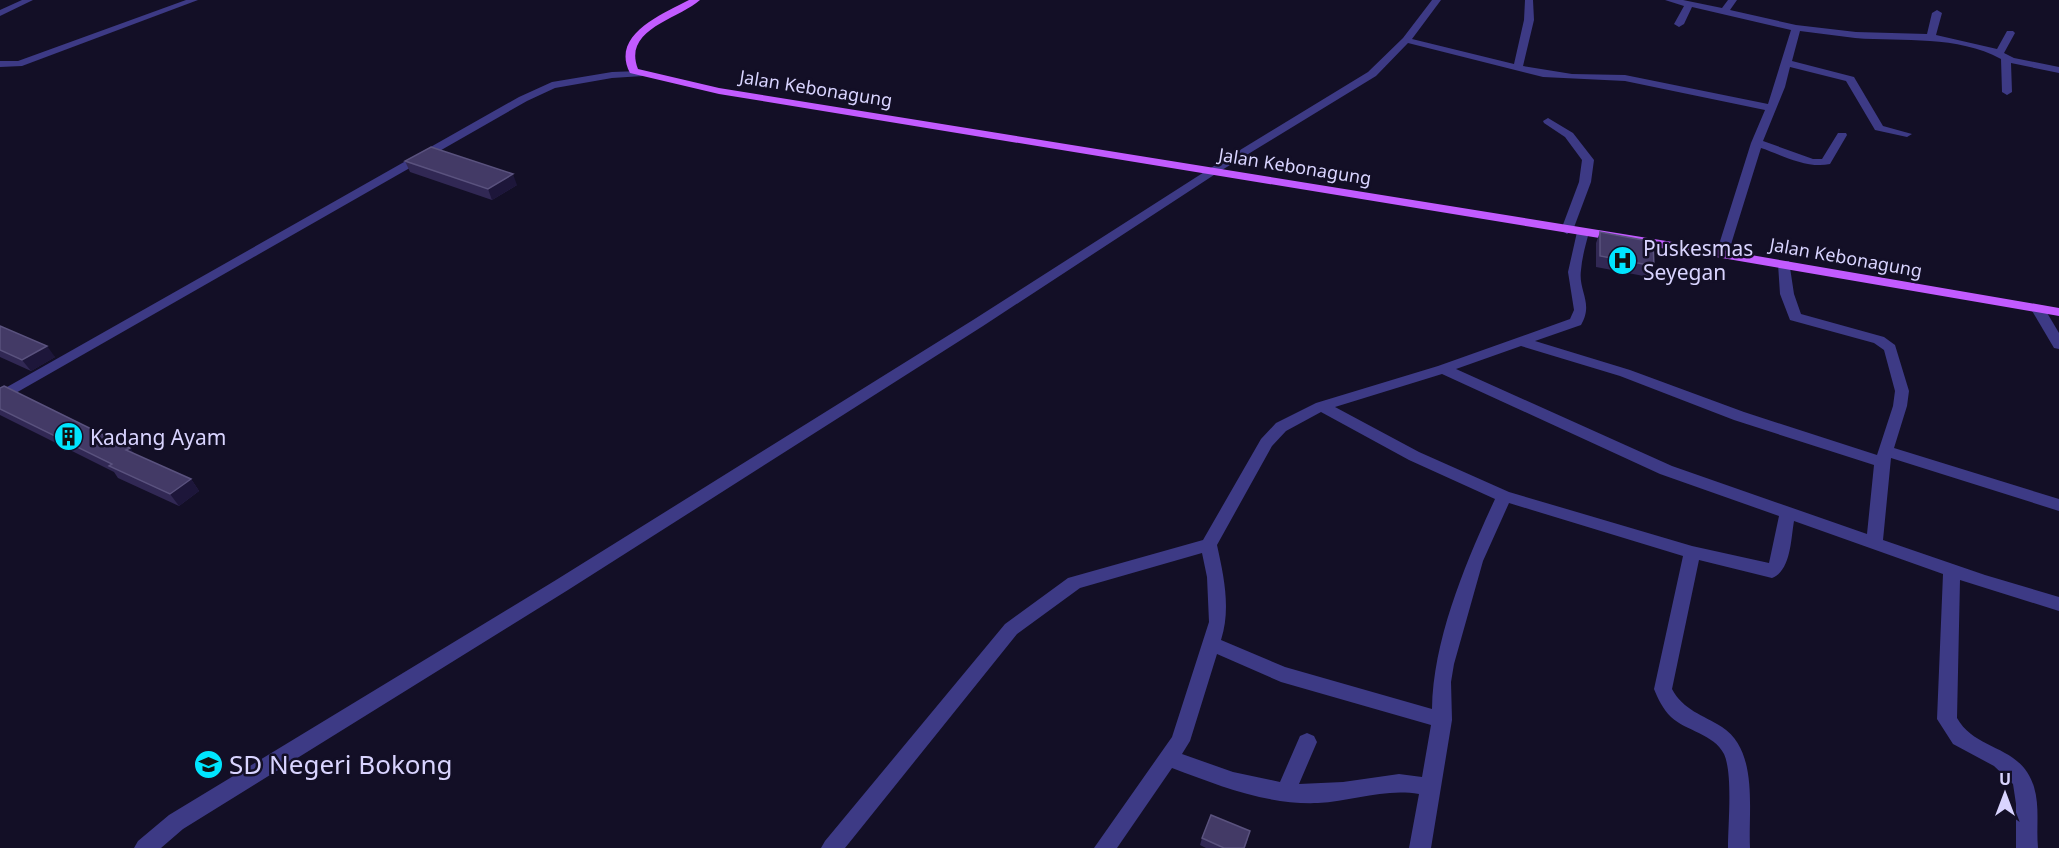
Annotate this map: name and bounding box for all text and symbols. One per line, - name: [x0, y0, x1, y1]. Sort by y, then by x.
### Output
- street label: Jalan Kebonagung: [736, 64, 894, 112]
- street label: Jalan Kebonagung: [1215, 142, 1373, 190]
- street label: Jalan Kebonagung: [1766, 231, 1924, 282]
- place label: Puskesmas Seyegan: [1643, 234, 1753, 286]
- hospital icon: Puskesmas Seyegan: [1606, 244, 1638, 276]
- building icon: Kadang Ayam: [53, 421, 85, 453]
- place label: Kadang Ayam: [90, 423, 226, 451]
- place label: SD Negeri Bokong: [229, 746, 453, 782]
- school or university icon: SD Negeri Bokong: [192, 748, 224, 780]
- north arrow: [1975, 764, 2035, 824]
- text: U: [1999, 768, 2011, 790]

